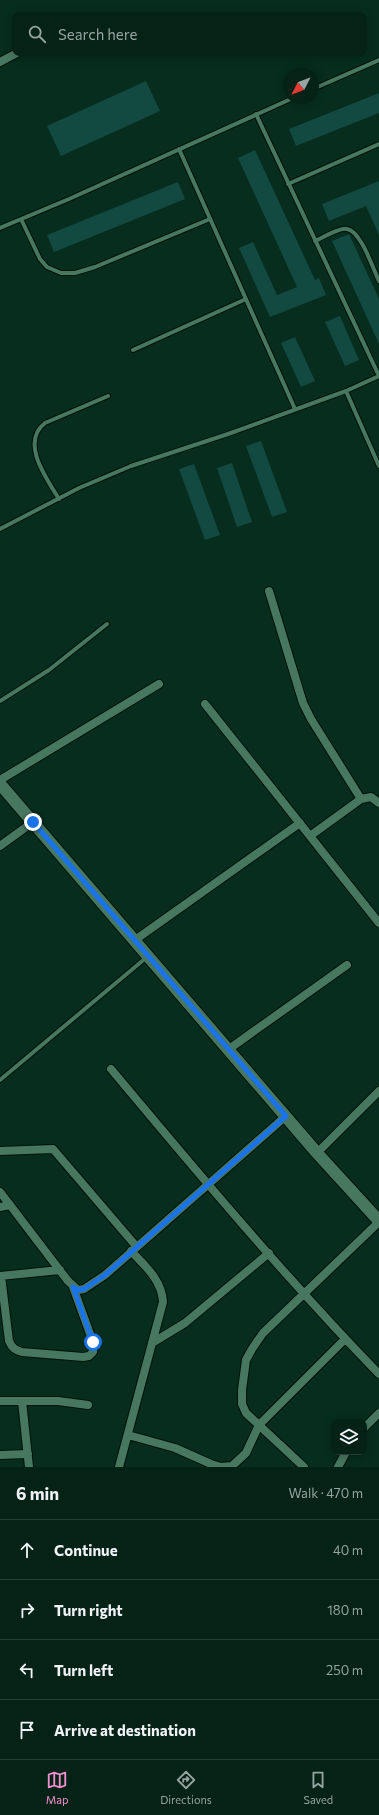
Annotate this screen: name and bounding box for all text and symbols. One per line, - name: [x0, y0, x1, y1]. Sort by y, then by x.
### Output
- search box: [12, 12, 367, 56]
- icon: search: [26, 23, 48, 45]
- text: Search here: [58, 25, 137, 43]
- north arrow: [283, 68, 319, 104]
- route end: [24, 813, 42, 831]
- route start: [84, 1333, 102, 1351]
- map controls: [331, 1419, 367, 1455]
- button: layers: [331, 1419, 367, 1455]
- text: 6 min: [16, 1483, 59, 1504]
- text: Walk · 470 m: [289, 1485, 363, 1501]
- icon: ahead: [16, 1539, 38, 1561]
- text: Continue: [54, 1541, 118, 1559]
- text: 40 m: [333, 1542, 363, 1558]
- icon: right: [16, 1599, 38, 1621]
- text: Turn right: [54, 1601, 123, 1619]
- text: 180 m: [327, 1602, 363, 1618]
- icon: left: [16, 1659, 38, 1681]
- text: Turn left: [54, 1661, 113, 1679]
- text: 250 m: [326, 1662, 363, 1678]
- icon: arrive: [16, 1719, 38, 1741]
- text: Arrive at destination: [54, 1721, 196, 1739]
- tab: Map: [46, 1769, 69, 1806]
- tab: Directions: [160, 1769, 212, 1806]
- tab: Saved: [303, 1769, 333, 1806]

